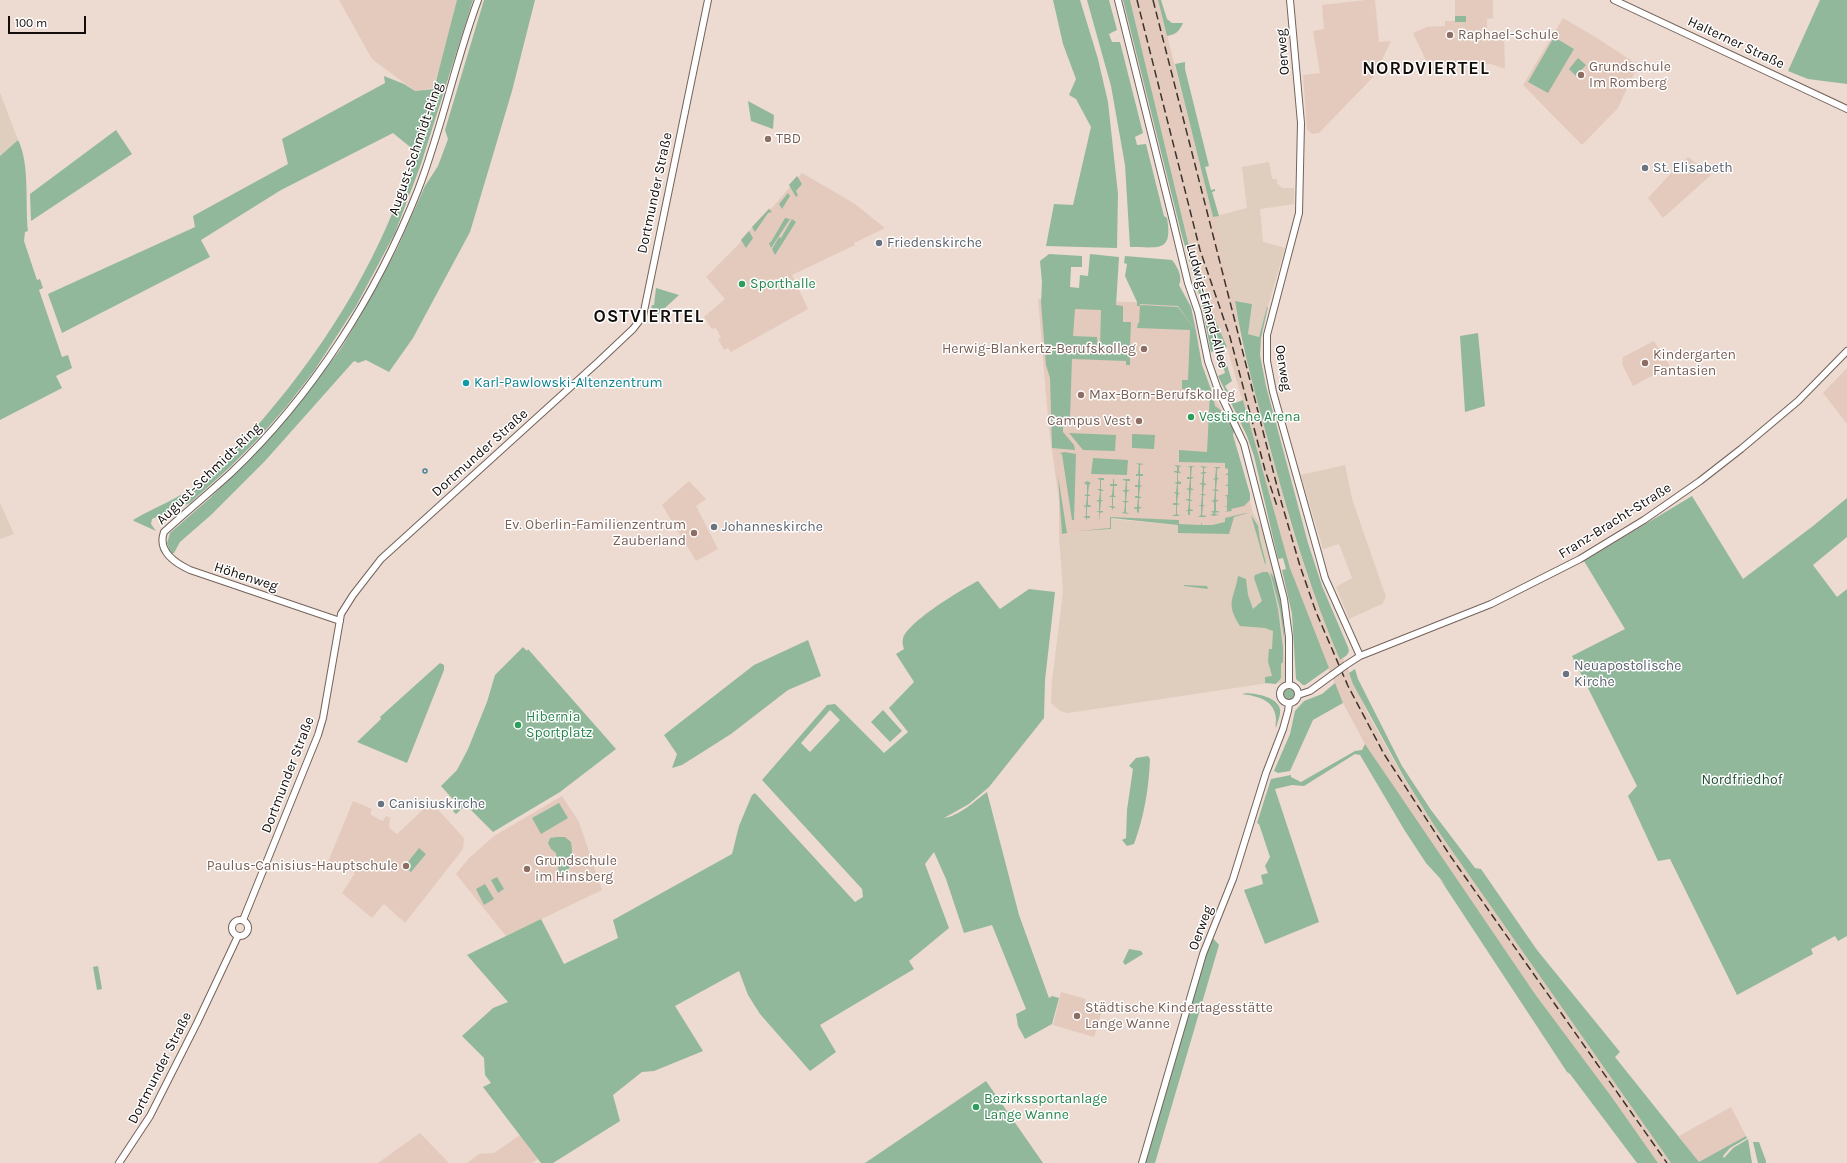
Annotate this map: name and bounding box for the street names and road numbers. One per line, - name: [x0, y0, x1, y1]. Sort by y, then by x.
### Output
- street label: Halterner Straße: [1685, 13, 1787, 73]
- street label: Oerweg: [1273, 28, 1293, 76]
- street label: August-Schmidt-Ring: [385, 80, 447, 218]
- street label: Dortmunder Straße: [634, 131, 676, 255]
- street label: Ludwig-Erhard-Allee: [1182, 242, 1232, 370]
- street label: Oerweg: [1271, 344, 1295, 392]
- street label: Dortmunder Straße: [429, 405, 531, 501]
- street label: August-Schmidt-Ring: [153, 420, 265, 528]
- street label: Franz-Bracht-Straße: [1556, 480, 1674, 562]
- street label: Höhenweg: [212, 559, 280, 595]
- street label: Dortmunder Straße: [258, 714, 318, 836]
- street label: Oerweg: [1185, 903, 1217, 953]
- street label: Dortmunder Straße: [125, 1009, 195, 1127]

